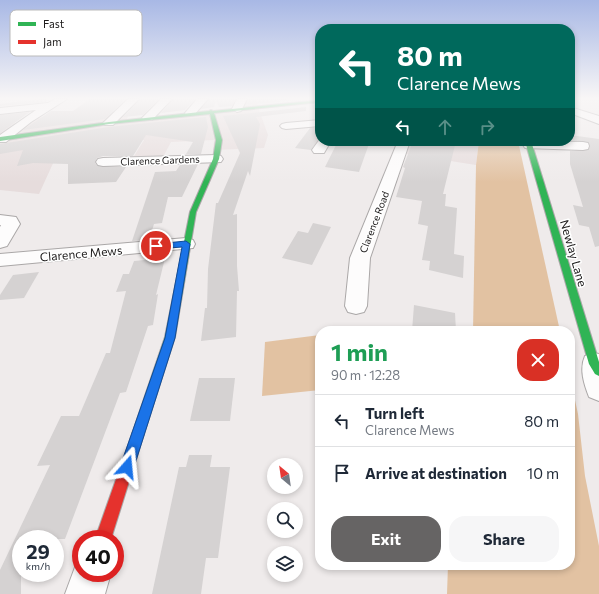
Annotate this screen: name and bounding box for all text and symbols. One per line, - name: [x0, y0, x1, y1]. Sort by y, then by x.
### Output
- legend: [10, 10, 142, 56]
- text: Fast: [43, 17, 65, 30]
- text: Jam: [43, 35, 62, 49]
- text: 80 m: [397, 38, 463, 72]
- icon: left: [331, 40, 383, 92]
- text: Clarence Mews: [397, 72, 521, 94]
- icon: left: [392, 116, 414, 138]
- icon: ahead: [434, 116, 456, 138]
- icon: right: [476, 116, 498, 138]
- street label: Clarence Gardens: [120, 153, 200, 167]
- street label: Clarence Road: [357, 189, 391, 254]
- street label: Newlay Lane: [558, 218, 590, 288]
- pin: [139, 229, 173, 263]
- icon: arrive: [145, 235, 167, 257]
- street label: Clarence Mews: [39, 242, 123, 264]
- text: 1 min: [331, 337, 388, 366]
- button: close: [517, 339, 559, 381]
- text: 90 m · 12:28: [331, 367, 400, 383]
- text: Turn left: [365, 404, 424, 422]
- icon: left: [331, 410, 353, 432]
- text: 80 m: [524, 412, 559, 430]
- text: Clarence Mews: [365, 422, 454, 438]
- position arrow: [106, 446, 148, 488]
- north arrow: [267, 458, 303, 494]
- map controls: [267, 458, 303, 582]
- icon: arrive: [331, 462, 353, 484]
- text: Arrive at destination: [365, 464, 507, 482]
- text: 10 m: [527, 464, 559, 482]
- button: search: [267, 502, 303, 538]
- button: Exit: [331, 516, 441, 562]
- button: Share: [449, 516, 559, 562]
- speed limit sign: 40: [72, 530, 124, 582]
- text: 29: [26, 539, 50, 563]
- button: layers: [267, 546, 303, 582]
- text: km/h: [26, 560, 50, 572]

